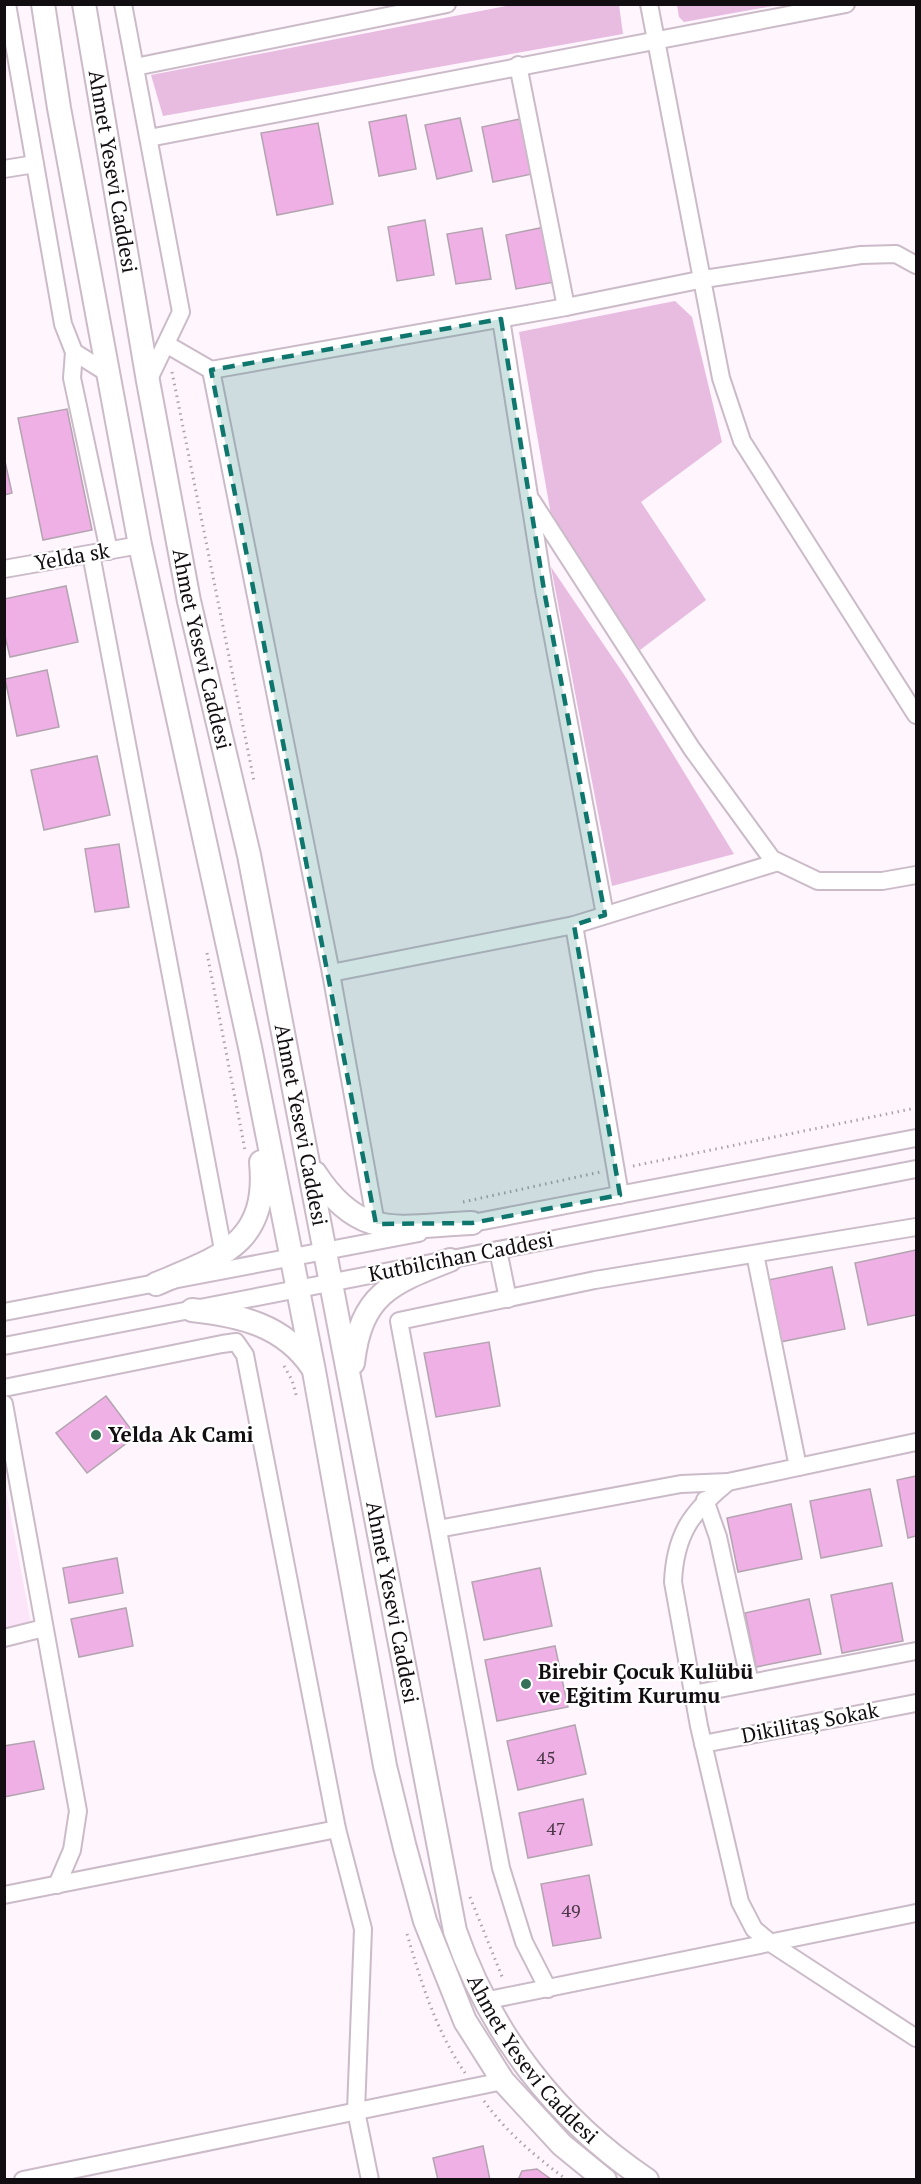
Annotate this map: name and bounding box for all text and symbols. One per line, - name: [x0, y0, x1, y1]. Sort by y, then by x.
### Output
- street label: Ahmet Yesevi Caddesi: [82, 68, 144, 275]
- street label: Yelda sk: [32, 536, 112, 576]
- street label: Ahmet Yesevi Caddesi: [167, 546, 239, 752]
- street label: Ahmet Yesevi Caddesi: [269, 1021, 335, 1228]
- street label: Kutbilcihan Caddesi: [366, 1224, 556, 1288]
- place label: Yelda Ak Cami: [108, 1420, 254, 1448]
- marker: Yelda Ak Cami: [89, 1428, 103, 1442]
- street label: Ahmet Yesevi Caddesi: [360, 1499, 426, 1706]
- place label: Birebir Çocuk Kulübü ve Eğitim Kurumu: [537, 1657, 753, 1709]
- marker: Birebir Çocuk Kulübü ve Eğitim Kurumu: [519, 1677, 533, 1691]
- street label: Dikilitaş Sokak: [739, 1695, 881, 1749]
- house number: 45: [536, 1745, 556, 1769]
- house number: 47: [546, 1816, 566, 1840]
- house number: 49: [561, 1898, 581, 1922]
- street label: Ahmet Yesevi Caddesi: [461, 1970, 605, 2149]

